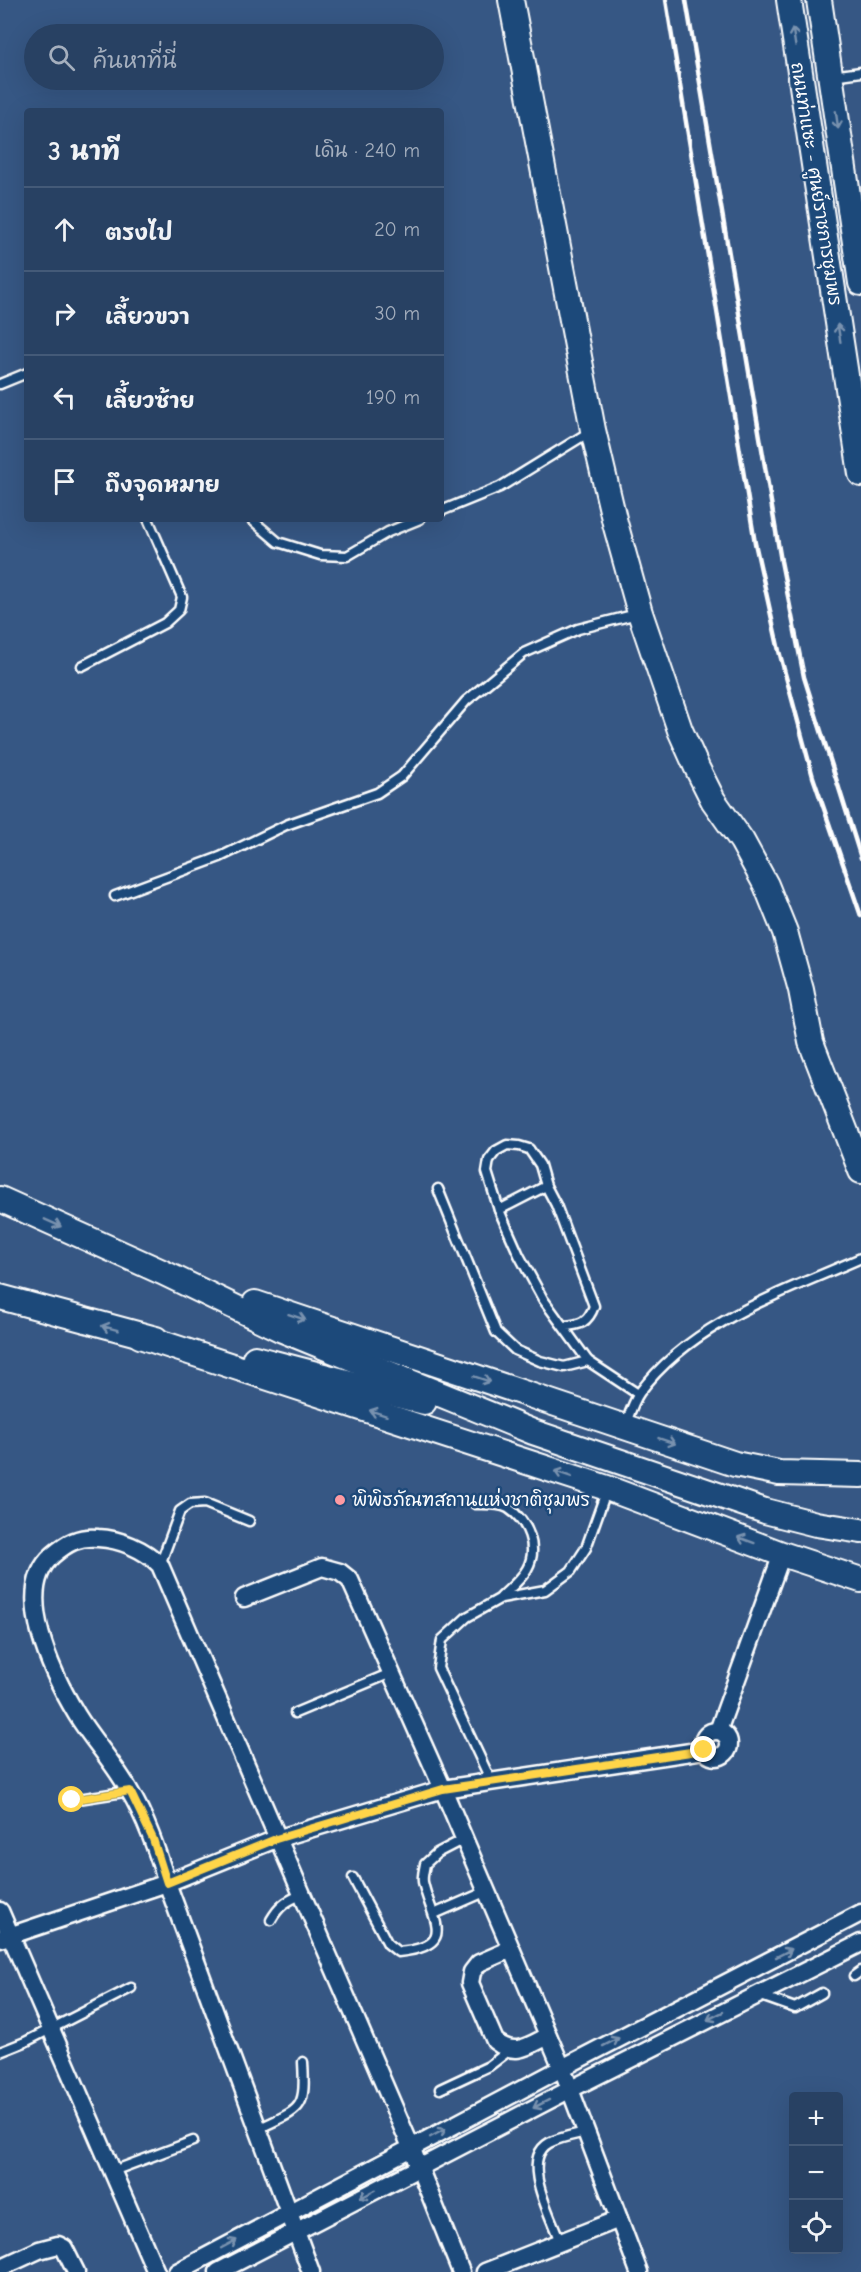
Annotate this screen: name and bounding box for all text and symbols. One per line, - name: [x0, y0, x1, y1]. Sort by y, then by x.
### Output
- search box: [24, 24, 444, 90]
- one-way arrow: [788, 27, 799, 47]
- icon: search: [45, 41, 78, 74]
- text: ค้นหาที่นี่: [93, 48, 177, 74]
- street label: ถนนท่าแซะ - ศูนย์ราชการชุมพร: [783, 60, 849, 308]
- one-way arrow: [832, 110, 843, 130]
- text: 3 นาที: [48, 137, 120, 167]
- text: เดิน · 240 m: [314, 139, 420, 162]
- icon: ahead: [48, 213, 81, 246]
- text: 20 m: [374, 218, 420, 241]
- text: ตรงไป: [105, 220, 173, 246]
- icon: right: [48, 297, 81, 330]
- text: 30 m: [374, 302, 420, 325]
- text: เลี้ยวขวา: [105, 304, 189, 330]
- one-way arrow: [833, 324, 844, 344]
- icon: left: [48, 381, 81, 414]
- text: 190 m: [366, 386, 420, 409]
- text: เลี้ยวซ้าย: [105, 388, 195, 414]
- icon: arrive: [48, 465, 81, 498]
- text: ถึงจุดหมาย: [105, 472, 220, 498]
- one-way arrow: [44, 1218, 62, 1230]
- one-way arrow: [287, 1313, 306, 1324]
- one-way arrow: [101, 1321, 120, 1333]
- one-way arrow: [472, 1374, 491, 1385]
- one-way arrow: [369, 1407, 388, 1418]
- one-way arrow: [657, 1436, 676, 1447]
- one-way arrow: [554, 1468, 573, 1479]
- place label: พิพิธภัณฑสถานแห่งชาติชุมพร: [352, 1488, 590, 1514]
- marker: พิพิธภัณฑสถานแห่งชาติชุมพร: [333, 1493, 347, 1507]
- one-way arrow: [737, 1534, 756, 1545]
- route end: [690, 1736, 716, 1762]
- route start: [58, 1786, 84, 1812]
- one-way arrow: [775, 1947, 792, 1959]
- one-way arrow: [707, 2010, 724, 2022]
- one-way arrow: [601, 2036, 619, 2048]
- map controls: [789, 2092, 843, 2254]
- button: +: [789, 2092, 843, 2146]
- one-way arrow: [532, 2099, 550, 2111]
- one-way arrow: [429, 2127, 446, 2139]
- button: −: [789, 2146, 843, 2200]
- one-way arrow: [360, 2188, 377, 2200]
- button: locate: [789, 2200, 843, 2254]
- one-way arrow: [219, 2238, 237, 2249]

